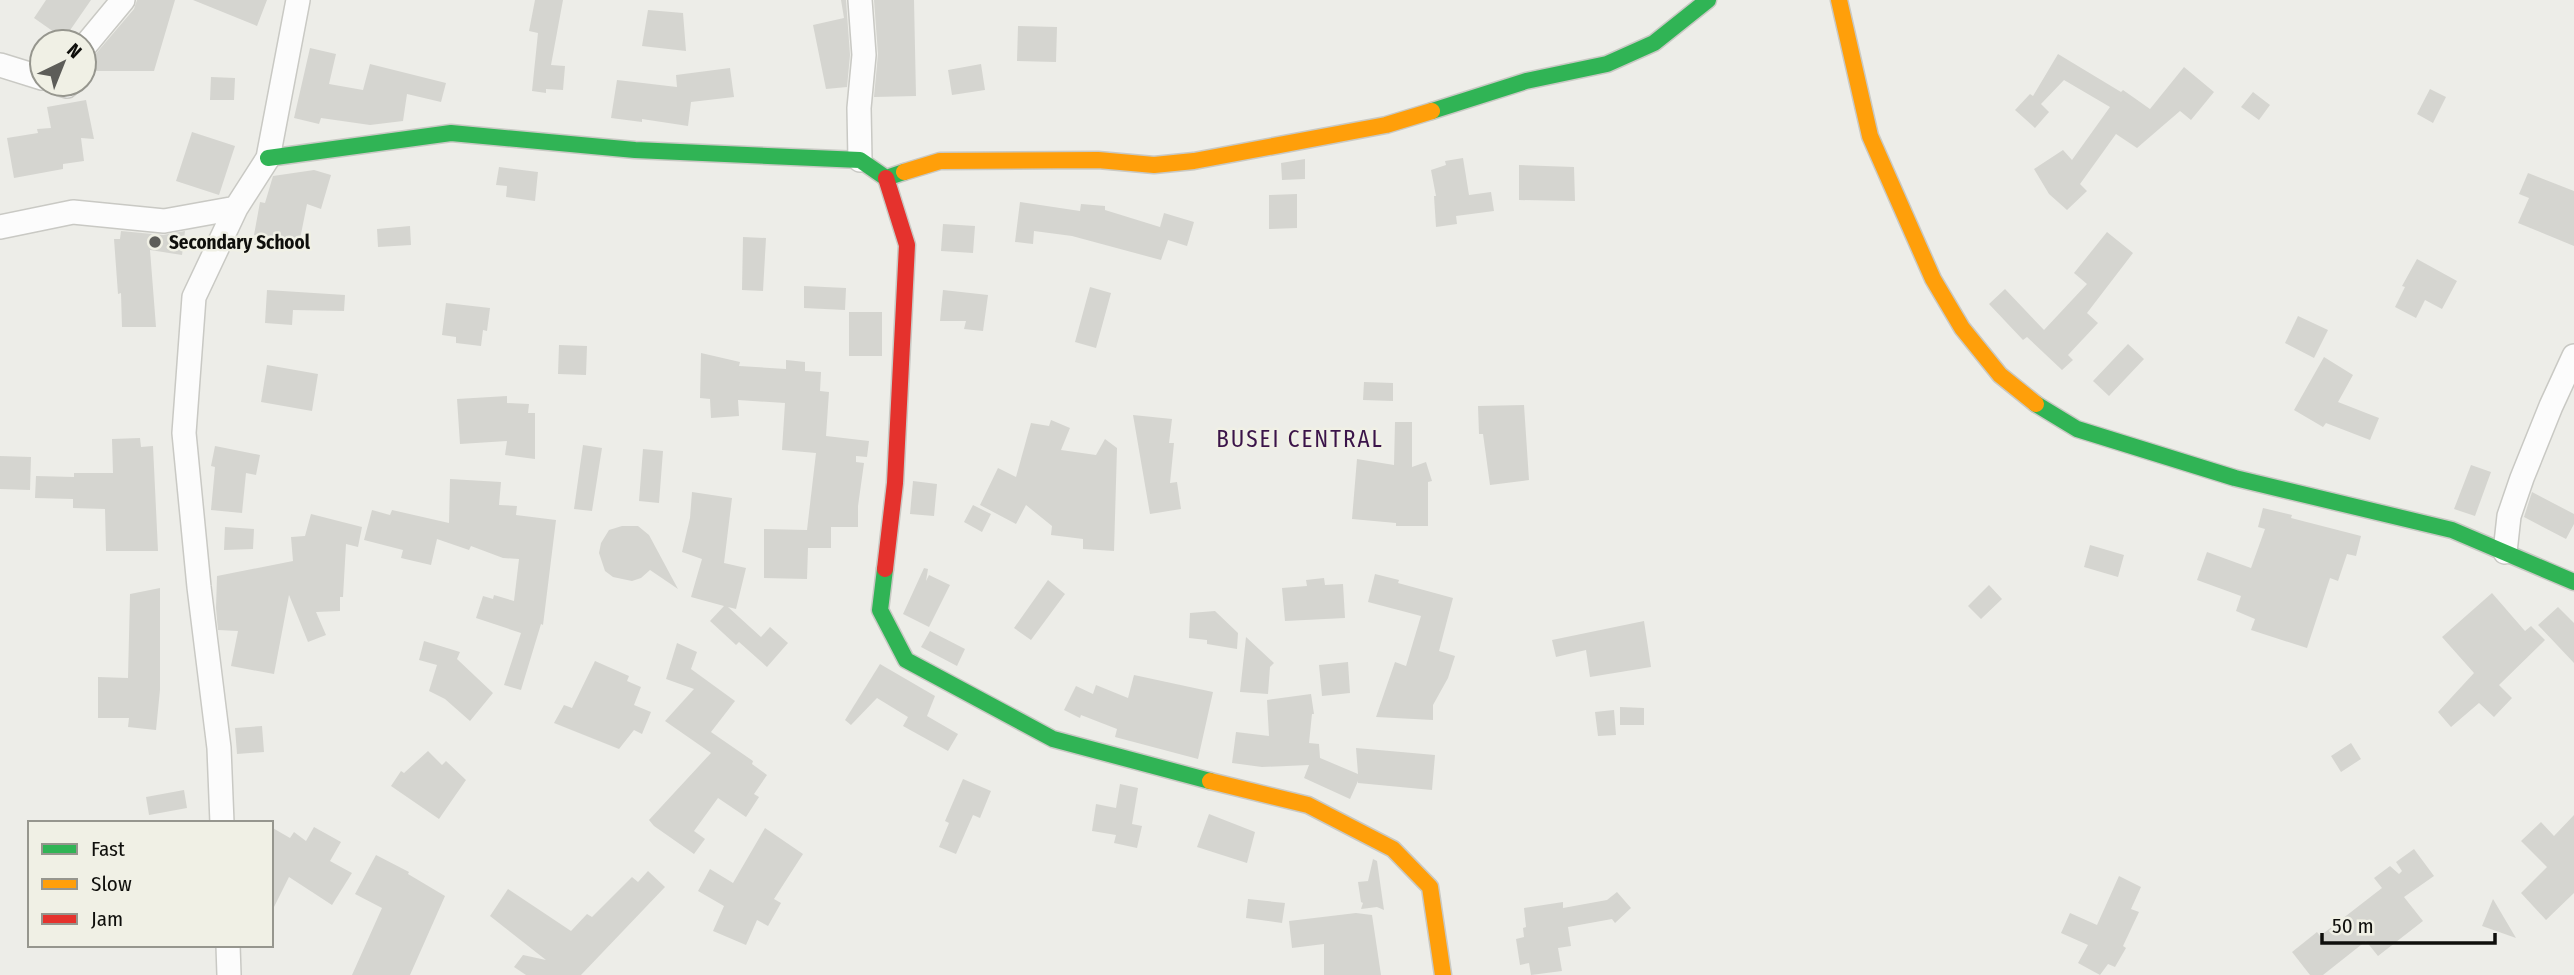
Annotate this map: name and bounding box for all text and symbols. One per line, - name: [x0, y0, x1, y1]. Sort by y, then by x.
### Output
- north arrow: [28, 28, 98, 98]
- text: N: [62, 39, 86, 63]
- place label: Secondary School: [169, 231, 311, 254]
- marker: Secondary School: [147, 234, 163, 250]
- district label: BUSEI CENTRAL: [1216, 425, 1384, 453]
- legend: [28, 821, 273, 947]
- text: Fast: [91, 836, 125, 862]
- text: Slow: [91, 871, 132, 897]
- scale bar: [2322, 902, 2495, 946]
- text: Jam: [91, 906, 123, 932]
- text: 50 m: [2332, 913, 2374, 939]

